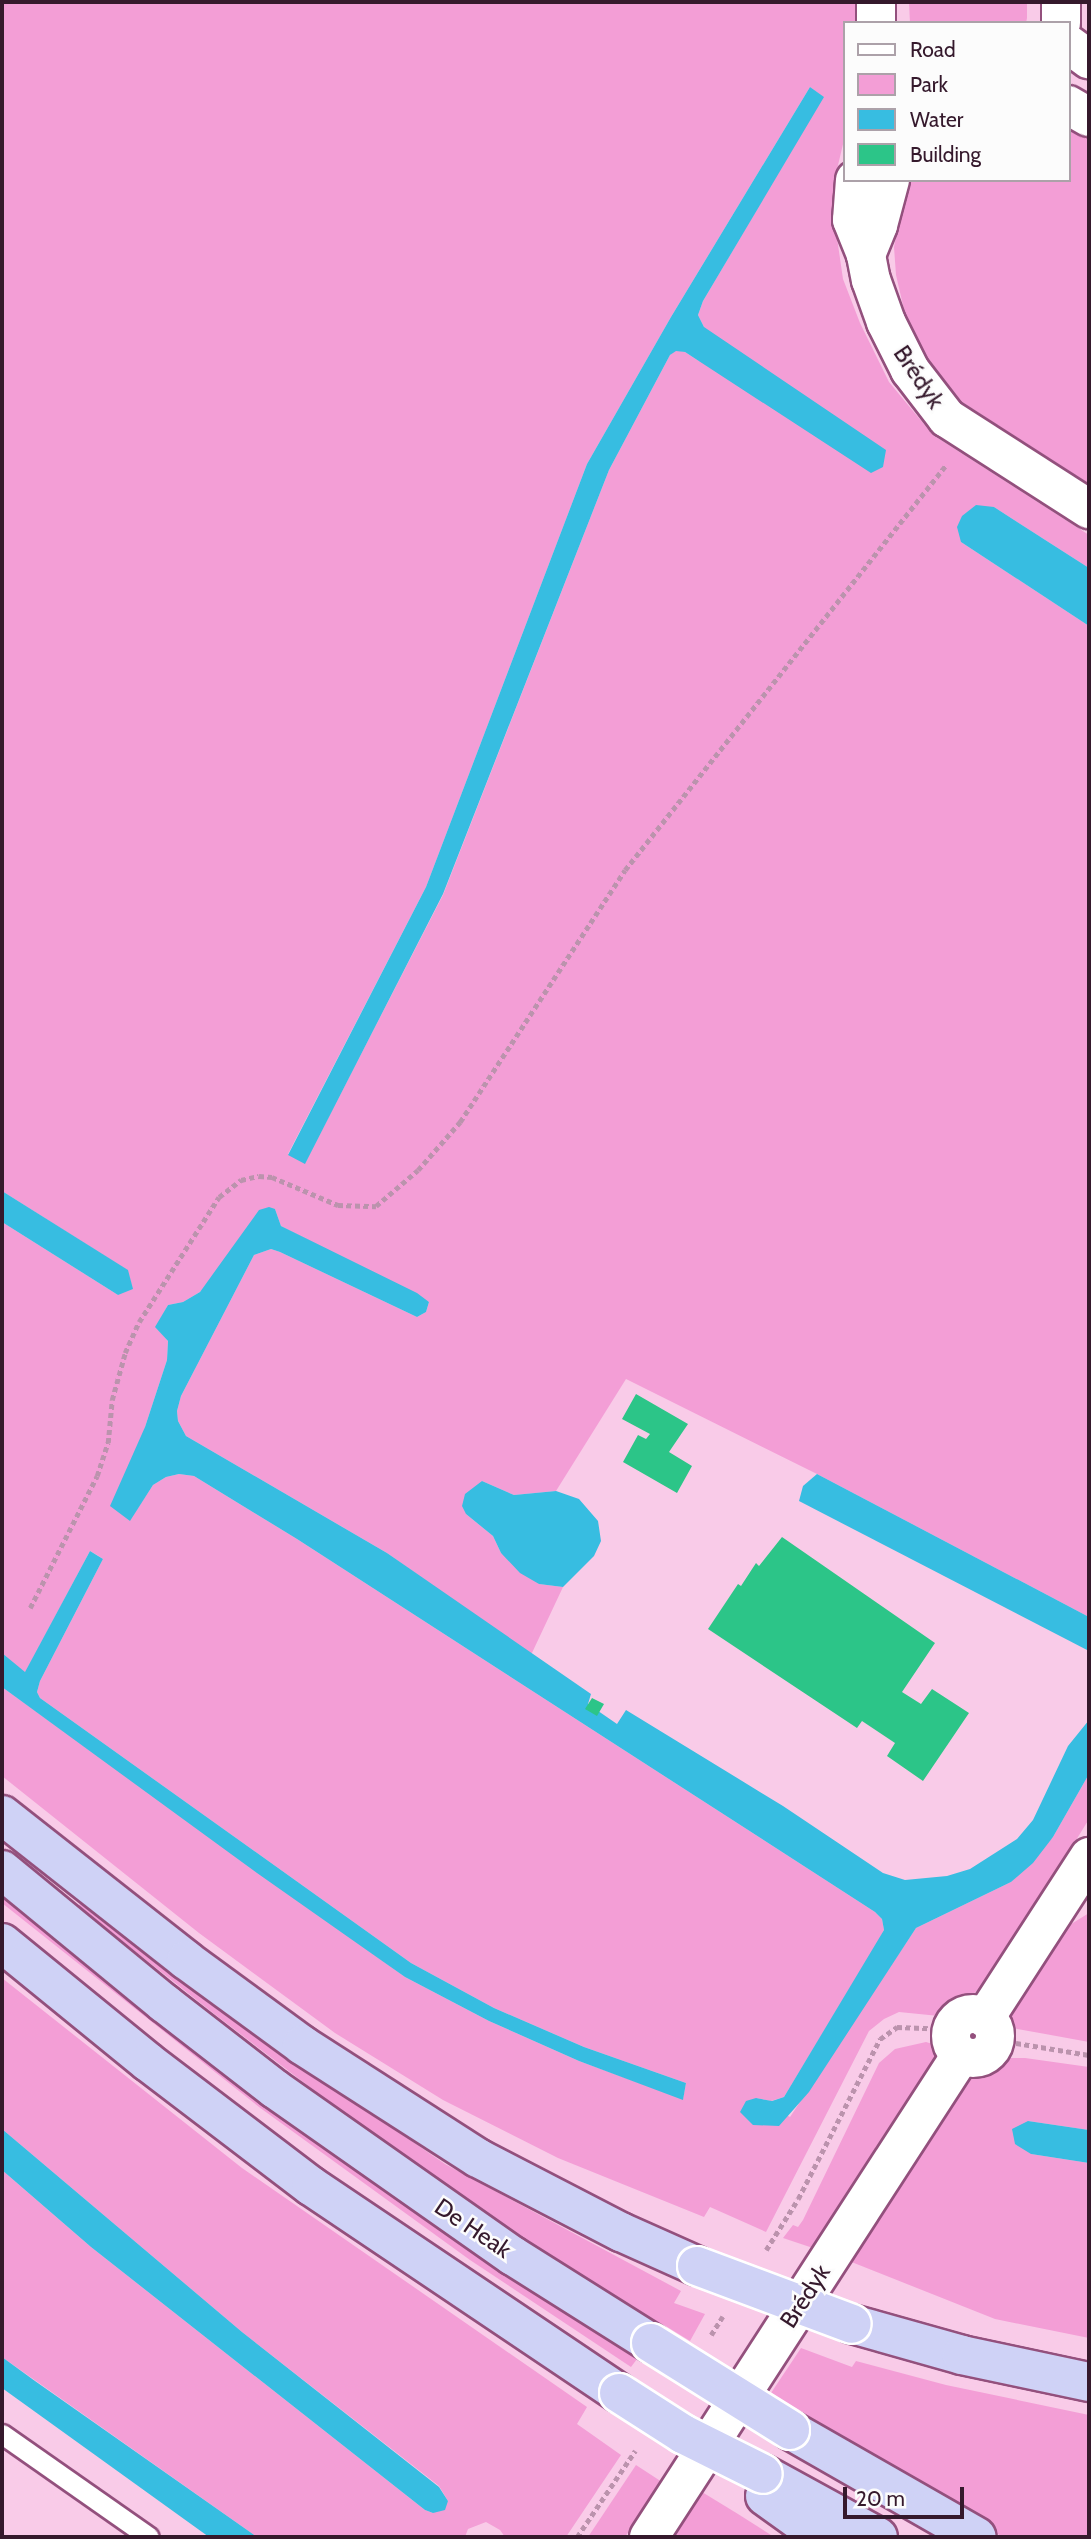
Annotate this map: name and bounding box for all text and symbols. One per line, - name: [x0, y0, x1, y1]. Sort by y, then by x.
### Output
- legend: [842, 21, 1070, 182]
- text: Road: [910, 37, 956, 62]
- text: Park: [910, 72, 948, 97]
- text: Water: [910, 107, 963, 132]
- text: Building: [910, 142, 981, 167]
- street label: Brédyk: [888, 340, 950, 414]
- street label: De Heak: [429, 2192, 517, 2264]
- street label: Brédyk: [774, 2259, 836, 2333]
- scale bar: [846, 2472, 967, 2516]
- text: 20 m: [856, 2486, 905, 2511]

